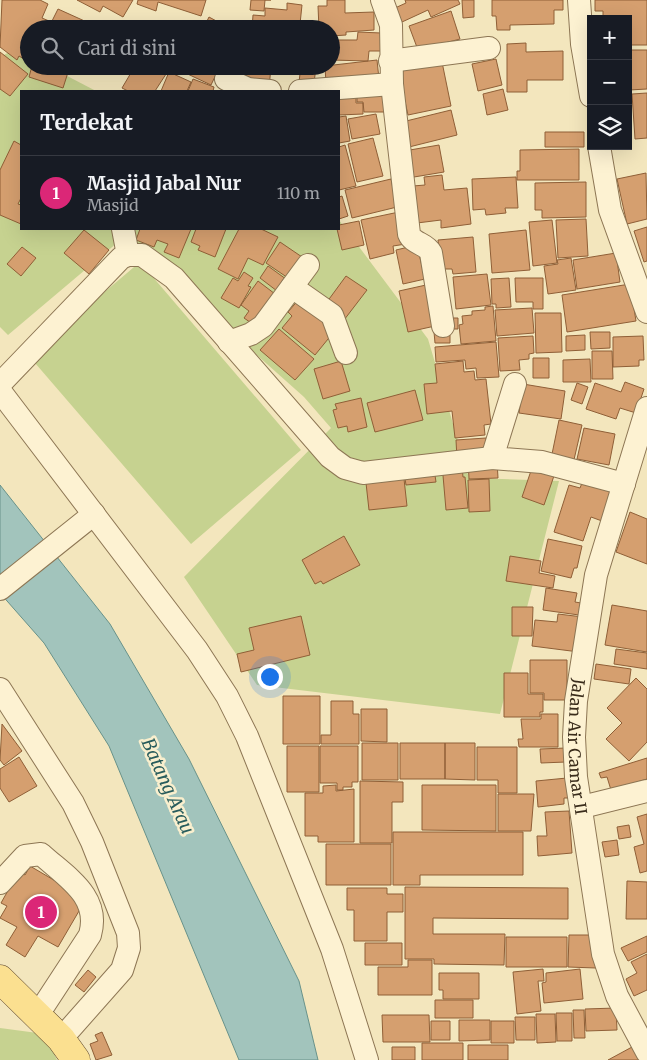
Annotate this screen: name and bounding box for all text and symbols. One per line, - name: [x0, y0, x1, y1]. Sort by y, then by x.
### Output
- map controls: [587, 15, 632, 150]
- button: +: [587, 15, 632, 60]
- search box: [20, 20, 340, 75]
- icon: search: [38, 34, 66, 62]
- text: Cari di sini: [78, 36, 176, 60]
- button: −: [587, 60, 632, 105]
- button: layers: [587, 105, 632, 150]
- text: Terdekat: [40, 109, 133, 136]
- text: Masjid Jabal Nur: [87, 171, 241, 195]
- text: 1: [52, 183, 60, 203]
- text: 110 m: [277, 183, 320, 203]
- text: Masjid: [87, 195, 139, 215]
- your location: [257, 664, 283, 690]
- street label: Jalan Air Camar II: [564, 676, 592, 816]
- water label: Batang Arau: [137, 734, 199, 838]
- pin: 1: [25, 893, 57, 931]

